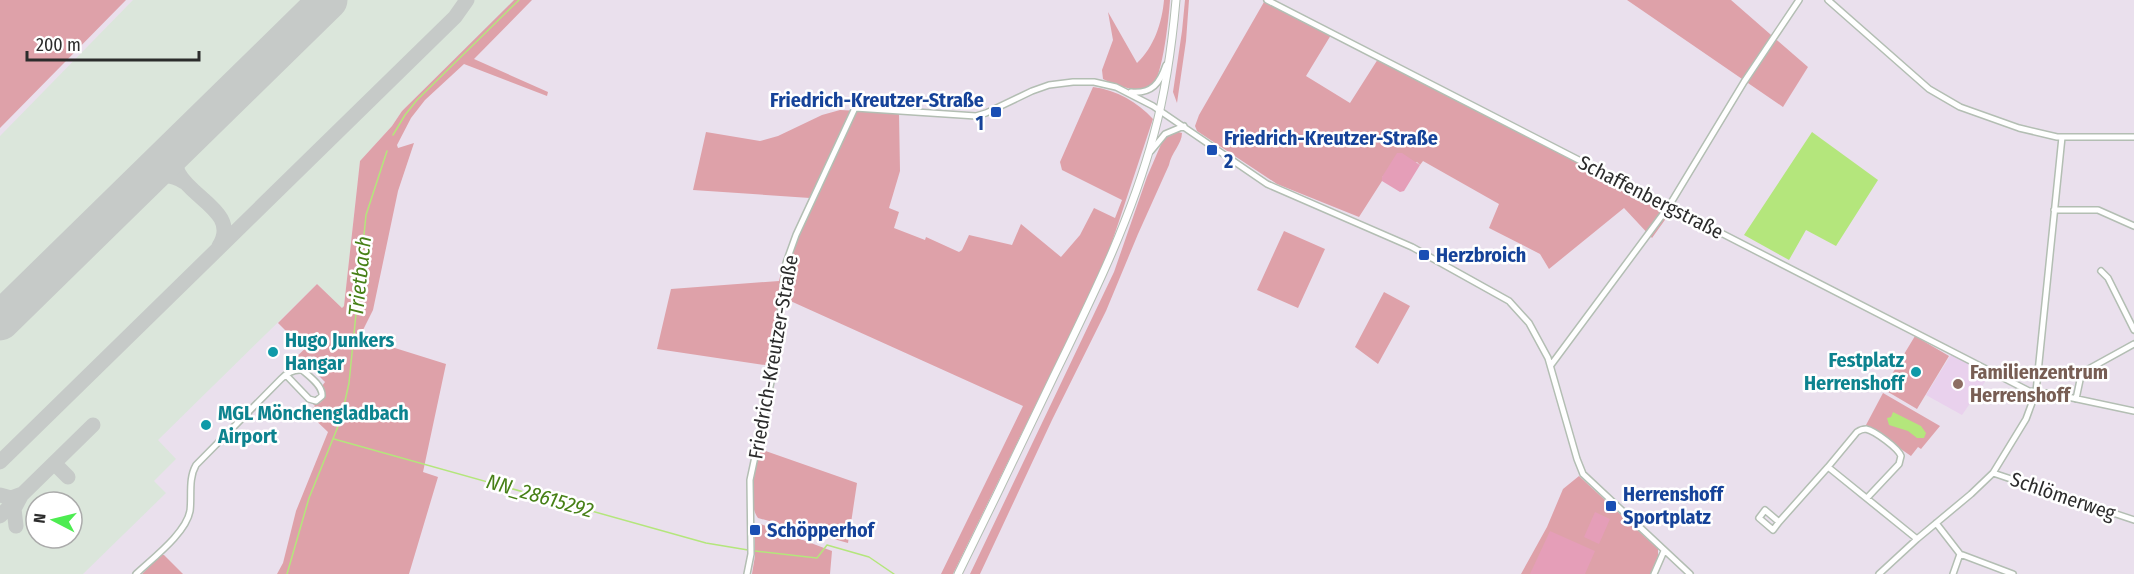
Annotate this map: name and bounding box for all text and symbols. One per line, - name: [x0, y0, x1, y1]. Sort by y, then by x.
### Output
- scale bar: [27, 24, 200, 62]
- text: 200 m: [36, 34, 81, 56]
- place label: Friedrich-Kreutzer-Straße 1: [770, 88, 984, 135]
- marker: Friedrich-Kreutzer-Straße 1: [989, 105, 1003, 119]
- place label: Friedrich-Kreutzer-Straße 2: [1223, 126, 1438, 173]
- marker: Friedrich-Kreutzer-Straße 2: [1205, 143, 1219, 157]
- street label: Schaffenbergstraße: [1574, 150, 1728, 244]
- water label: Trietbach: [343, 235, 377, 317]
- place label: Herzbroich: [1436, 243, 1526, 267]
- marker: Herzbroich: [1417, 248, 1431, 262]
- street label: Friedrich-Kreutzer-Straße: [743, 253, 803, 461]
- place label: Hugo Junkers Hangar: [285, 328, 395, 375]
- marker: Hugo Junkers Hangar: [266, 345, 280, 359]
- place label: Festplatz Herrenshoff: [1804, 348, 1905, 395]
- place label: Familienzentrum Herrenshoff: [1970, 360, 2108, 407]
- marker: Festplatz Herrenshoff: [1909, 365, 1923, 379]
- marker: Familienzentrum Herrenshoff: [1951, 377, 1965, 391]
- place label: MGL Mönchengladbach Airport: [217, 401, 409, 448]
- marker: MGL Mönchengladbach Airport: [199, 418, 213, 432]
- street label: Schlömerweg: [2007, 467, 2119, 525]
- water label: NN_28615292: [483, 468, 597, 524]
- place label: Herrenshoff Sportplatz: [1623, 482, 1724, 529]
- north arrow: [24, 490, 84, 550]
- marker: Herrenshoff Sportplatz: [1604, 499, 1618, 513]
- text: N: [30, 512, 50, 524]
- place label: Schöpperhof: [767, 518, 876, 542]
- marker: Schöpperhof: [748, 523, 762, 537]

